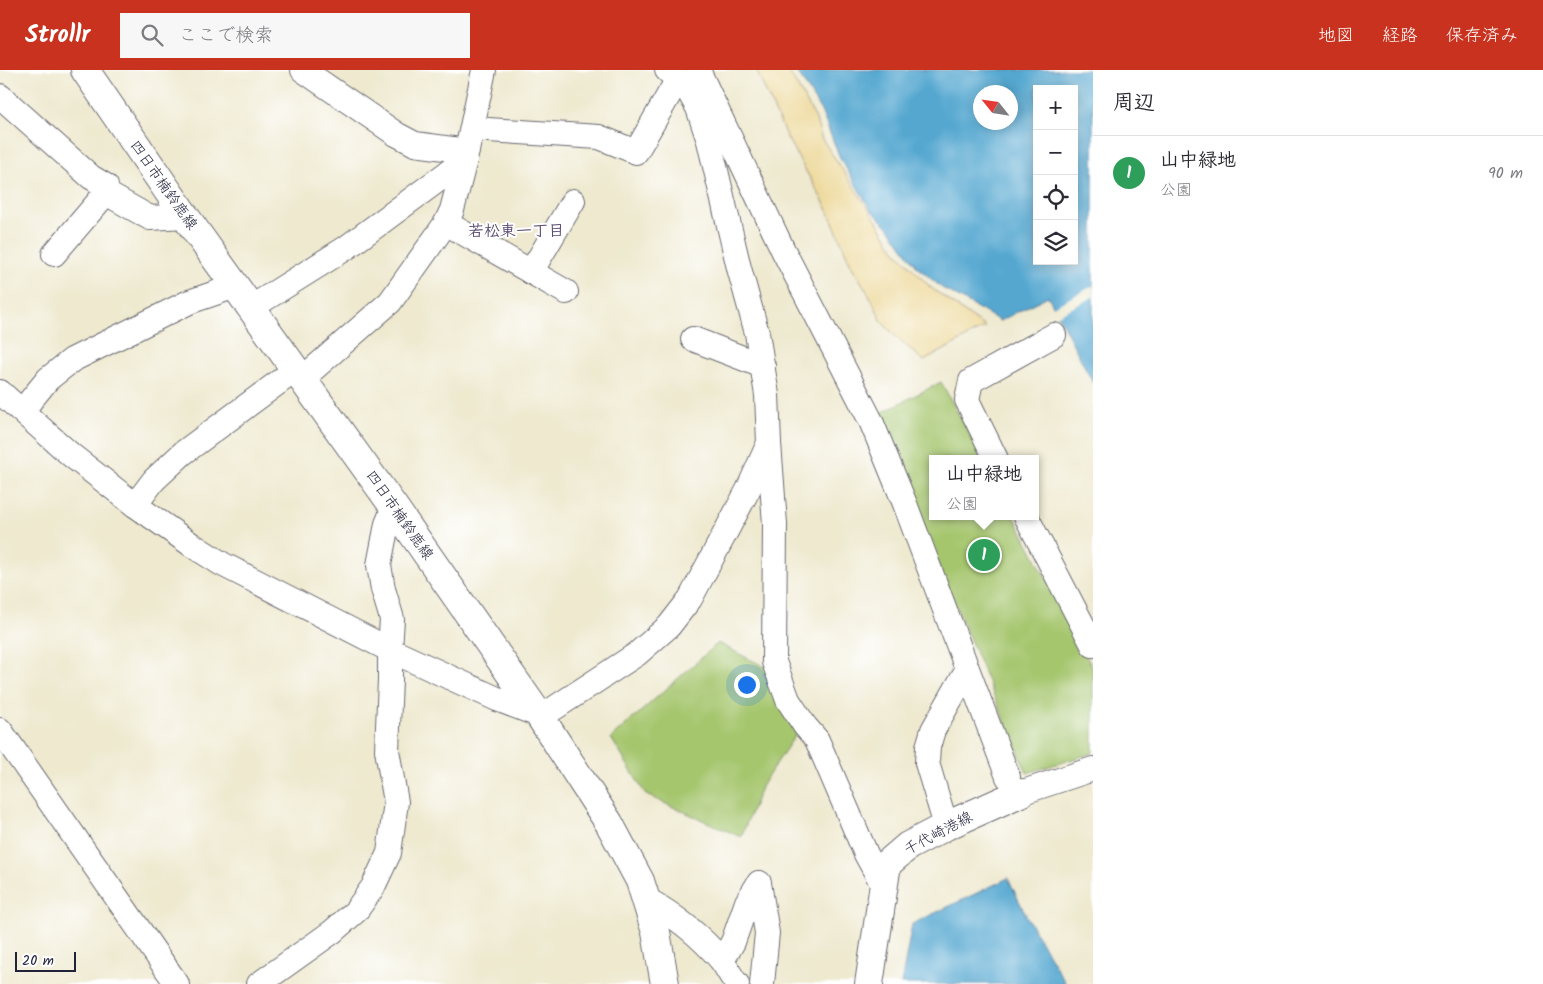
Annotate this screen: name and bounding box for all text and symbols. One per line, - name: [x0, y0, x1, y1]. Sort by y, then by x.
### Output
- search box: [120, 13, 470, 58]
- text: Strollr: [25, 16, 90, 55]
- icon: search: [138, 21, 166, 49]
- text: ここで検索: [178, 21, 273, 51]
- text: 地図: [1318, 22, 1354, 51]
- text: 経路: [1382, 22, 1418, 51]
- text: 保存済み: [1446, 22, 1518, 51]
- north arrow: [973, 85, 1018, 130]
- map controls: [1033, 85, 1078, 265]
- button: +: [1033, 85, 1078, 130]
- text: 周辺: [1113, 87, 1155, 120]
- button: −: [1033, 130, 1078, 175]
- street label: 四日市楠鈴鹿線: [123, 136, 203, 235]
- text: 山中緑地: [1160, 146, 1236, 176]
- text: 1: [1127, 161, 1131, 186]
- text: 90 m: [1488, 161, 1523, 186]
- button: locate: [1033, 175, 1078, 220]
- text: 公園: [1160, 178, 1192, 203]
- district label: 若松東一丁目: [468, 219, 564, 244]
- button: layers: [1033, 220, 1078, 265]
- popup: [929, 455, 1039, 520]
- text: 山中緑地: [946, 460, 1022, 490]
- street label: 四日市楠鈴鹿線: [359, 466, 439, 565]
- text: 公園: [946, 492, 978, 517]
- pin: 1: [968, 536, 1000, 574]
- your location: [734, 672, 760, 698]
- street label: 千代崎港線: [900, 806, 977, 862]
- scale bar: [15, 949, 76, 972]
- text: 20 m: [22, 950, 54, 972]

